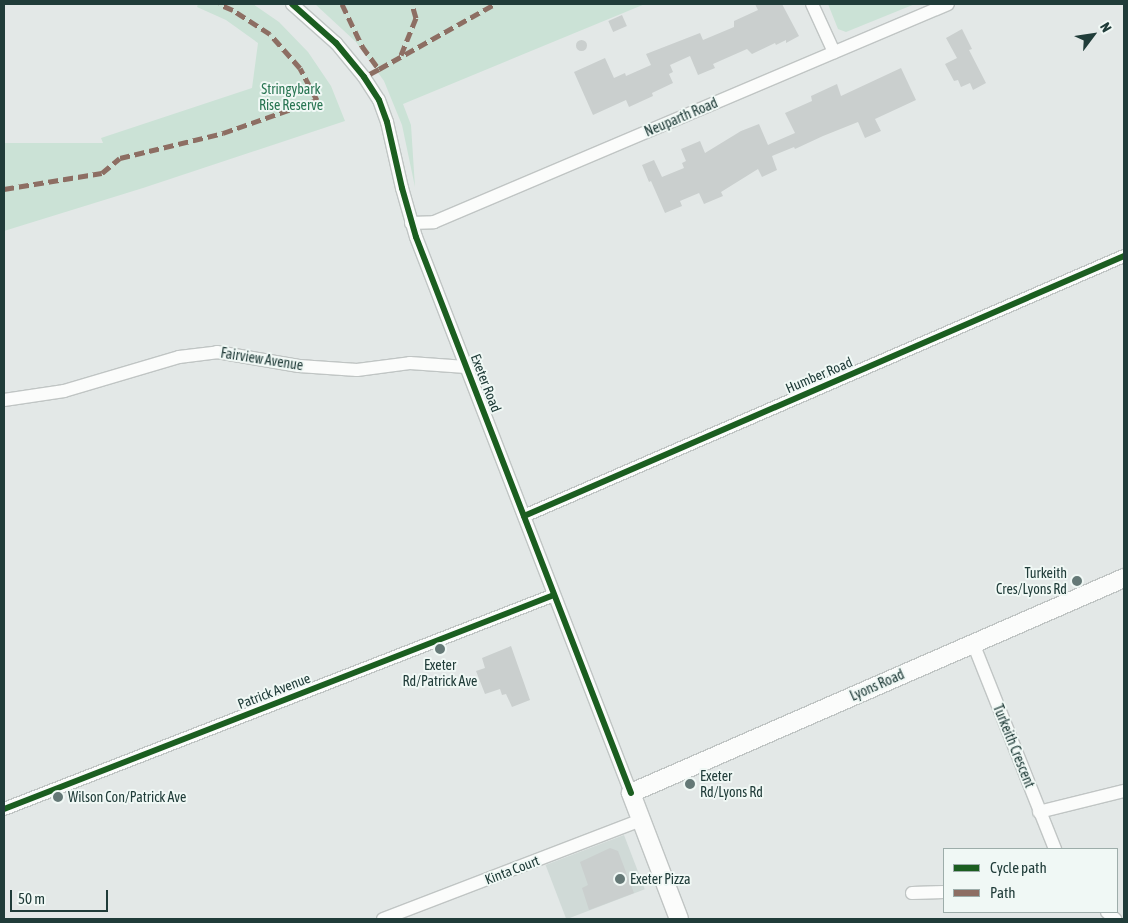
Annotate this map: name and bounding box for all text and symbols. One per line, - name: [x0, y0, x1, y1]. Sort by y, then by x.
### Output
- north arrow: [1068, 10, 1118, 60]
- text: N: [1097, 20, 1115, 35]
- park label: Stringybark Rise Reserve: [259, 81, 323, 114]
- street label: Neuparth Road: [642, 94, 720, 140]
- street label: Fairview Avenue: [219, 344, 305, 374]
- street label: Exeter Road: [467, 352, 505, 414]
- street label: Humber Road: [783, 353, 855, 397]
- place label: Turkeith Cres/Lyons Rd: [996, 565, 1067, 598]
- marker: Turkeith Cres/Lyons Rd: [1071, 575, 1083, 587]
- marker: Exeter Rd/Patrick Ave: [434, 643, 446, 655]
- place label: Exeter Rd/Patrick Ave: [403, 657, 477, 690]
- street label: Lyons Road: [847, 666, 907, 704]
- street label: Patrick Avenue: [235, 669, 313, 713]
- street label: Turkeith Crescent: [990, 702, 1038, 790]
- place label: Exeter Rd/Lyons Rd: [700, 768, 763, 800]
- marker: Exeter Rd/Lyons Rd: [684, 778, 696, 790]
- place label: Wilson Con/Patrick Ave: [68, 789, 186, 805]
- marker: Wilson Con/Patrick Ave: [52, 791, 64, 803]
- legend: [943, 848, 1118, 913]
- street label: Kinta Court: [482, 852, 542, 888]
- text: Cycle path: [990, 859, 1047, 876]
- place label: Exeter Pizza: [630, 871, 691, 887]
- marker: Exeter Pizza: [614, 873, 626, 885]
- scale bar: [12, 880, 110, 912]
- text: Path: [990, 884, 1016, 901]
- text: 50 m: [18, 890, 45, 907]

